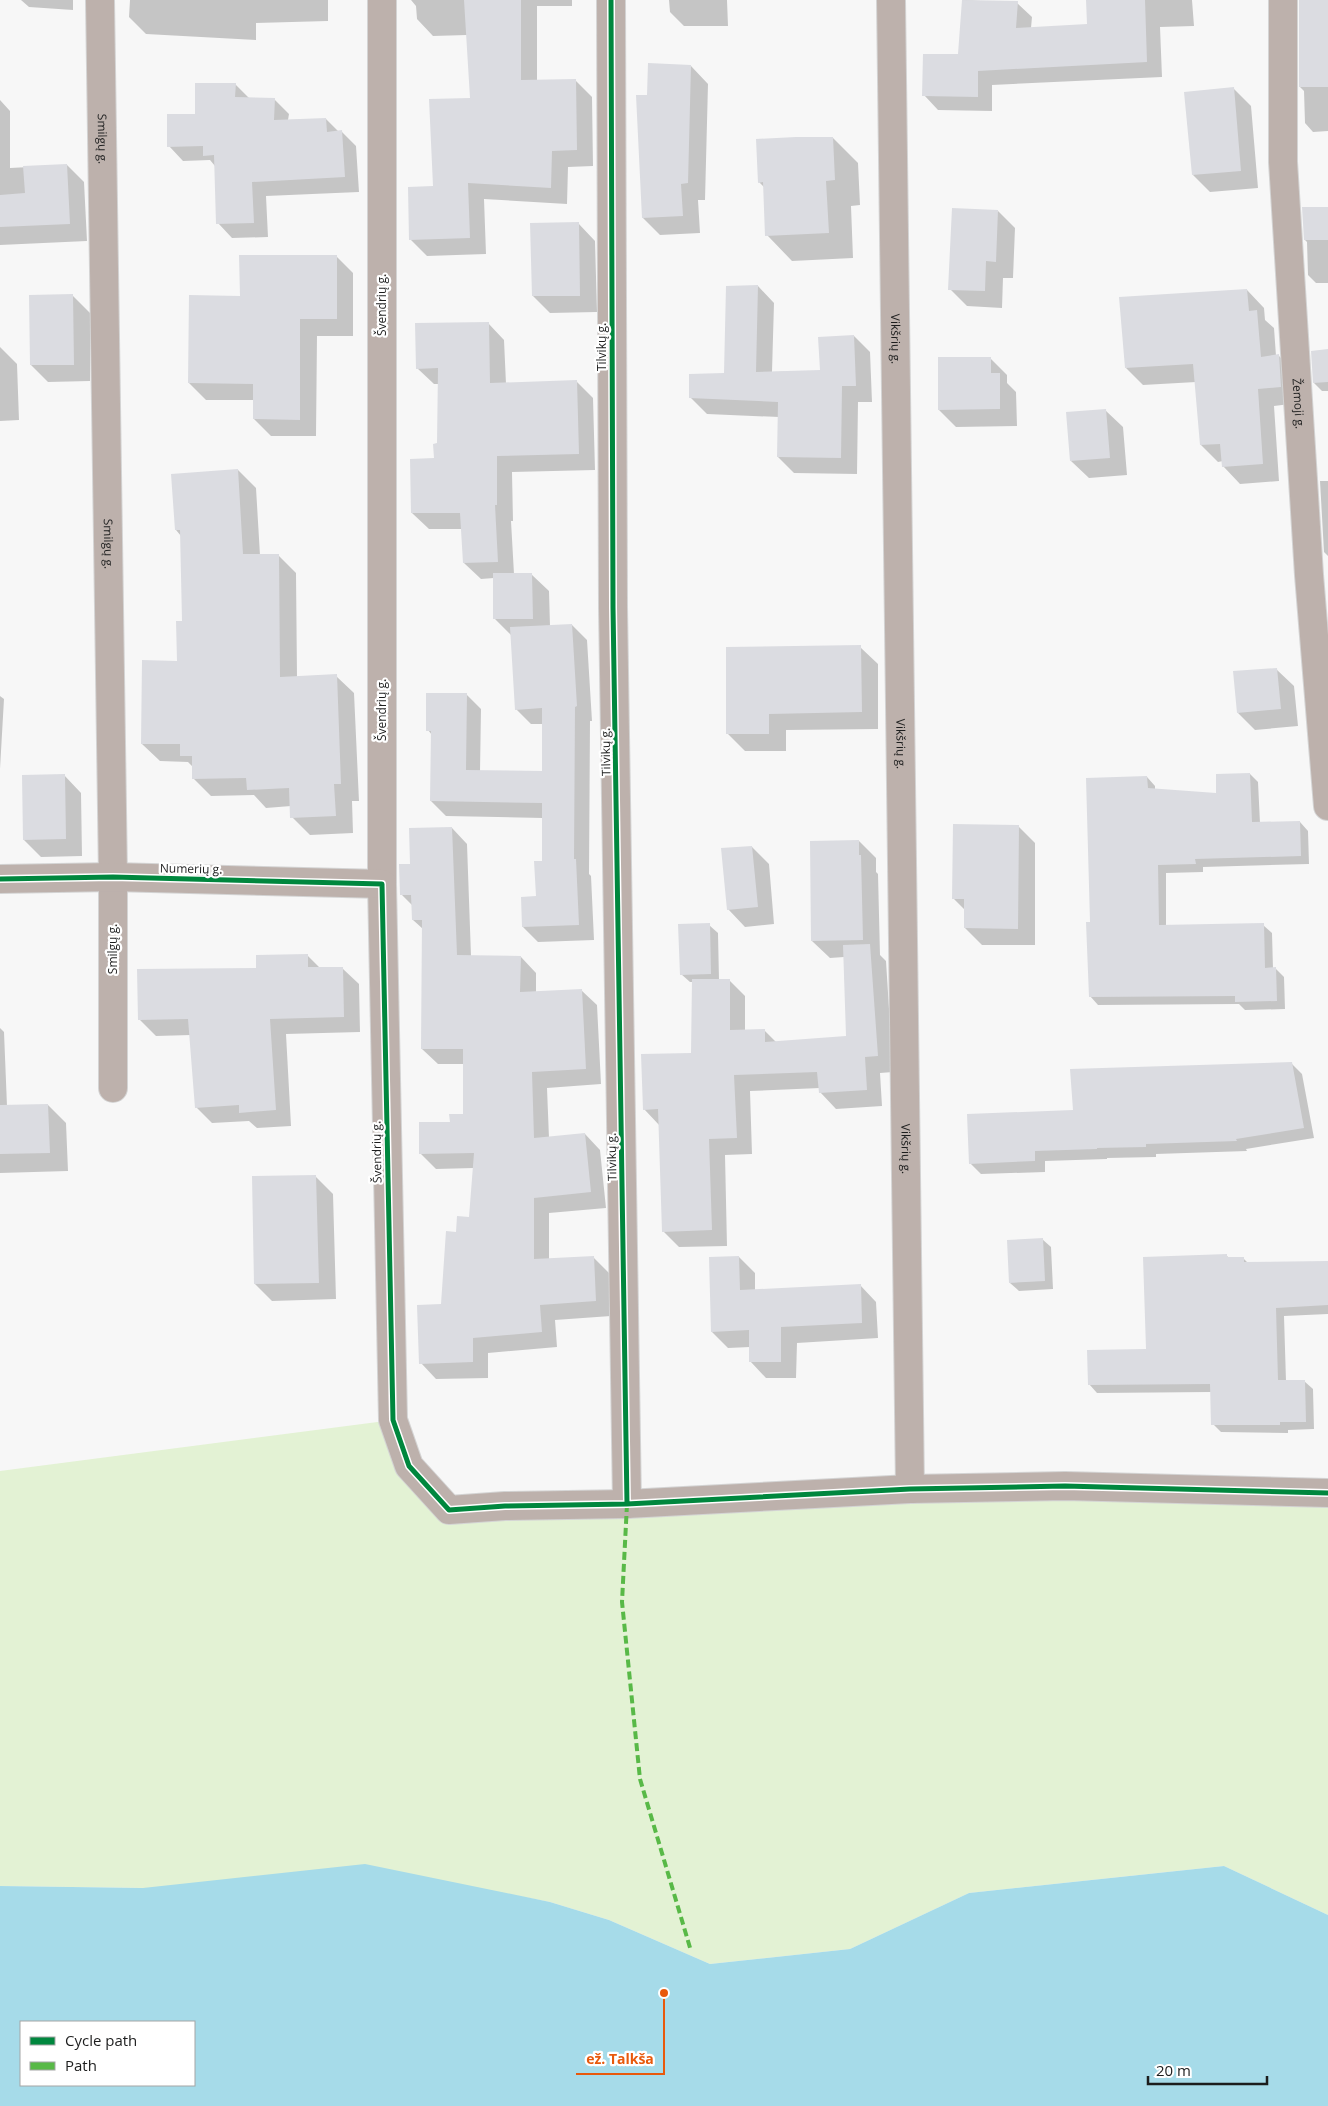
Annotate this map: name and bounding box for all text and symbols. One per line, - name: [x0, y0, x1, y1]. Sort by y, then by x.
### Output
- street label: Smilgų g.: [94, 114, 111, 164]
- street label: Švendrių g.: [373, 274, 390, 336]
- street label: Vikšrių g.: [887, 314, 905, 364]
- street label: Tilvikų g.: [593, 323, 610, 371]
- street label: Žemoji g.: [1289, 378, 1309, 429]
- street label: Smilgų g.: [100, 519, 117, 569]
- street label: Švendrių g.: [373, 679, 390, 741]
- street label: Vikšrių g.: [892, 719, 910, 769]
- street label: Tilvikų g.: [597, 728, 614, 776]
- street label: Numerių g.: [160, 859, 222, 878]
- street label: Smilgų g.: [104, 924, 121, 974]
- street label: Švendrių g.: [367, 1121, 386, 1183]
- street label: Vikšrių g.: [897, 1124, 915, 1174]
- street label: Tilvikų g.: [603, 1133, 620, 1181]
- legend: [20, 2021, 195, 2086]
- text: Cycle path: [65, 2030, 137, 2050]
- callout: ež. Talkša: [576, 2045, 664, 2074]
- text: ež. Talkša: [586, 2049, 654, 2068]
- scale bar: [1148, 2054, 1267, 2086]
- text: Path: [65, 2055, 97, 2075]
- text: 20 m: [1156, 2060, 1191, 2080]

